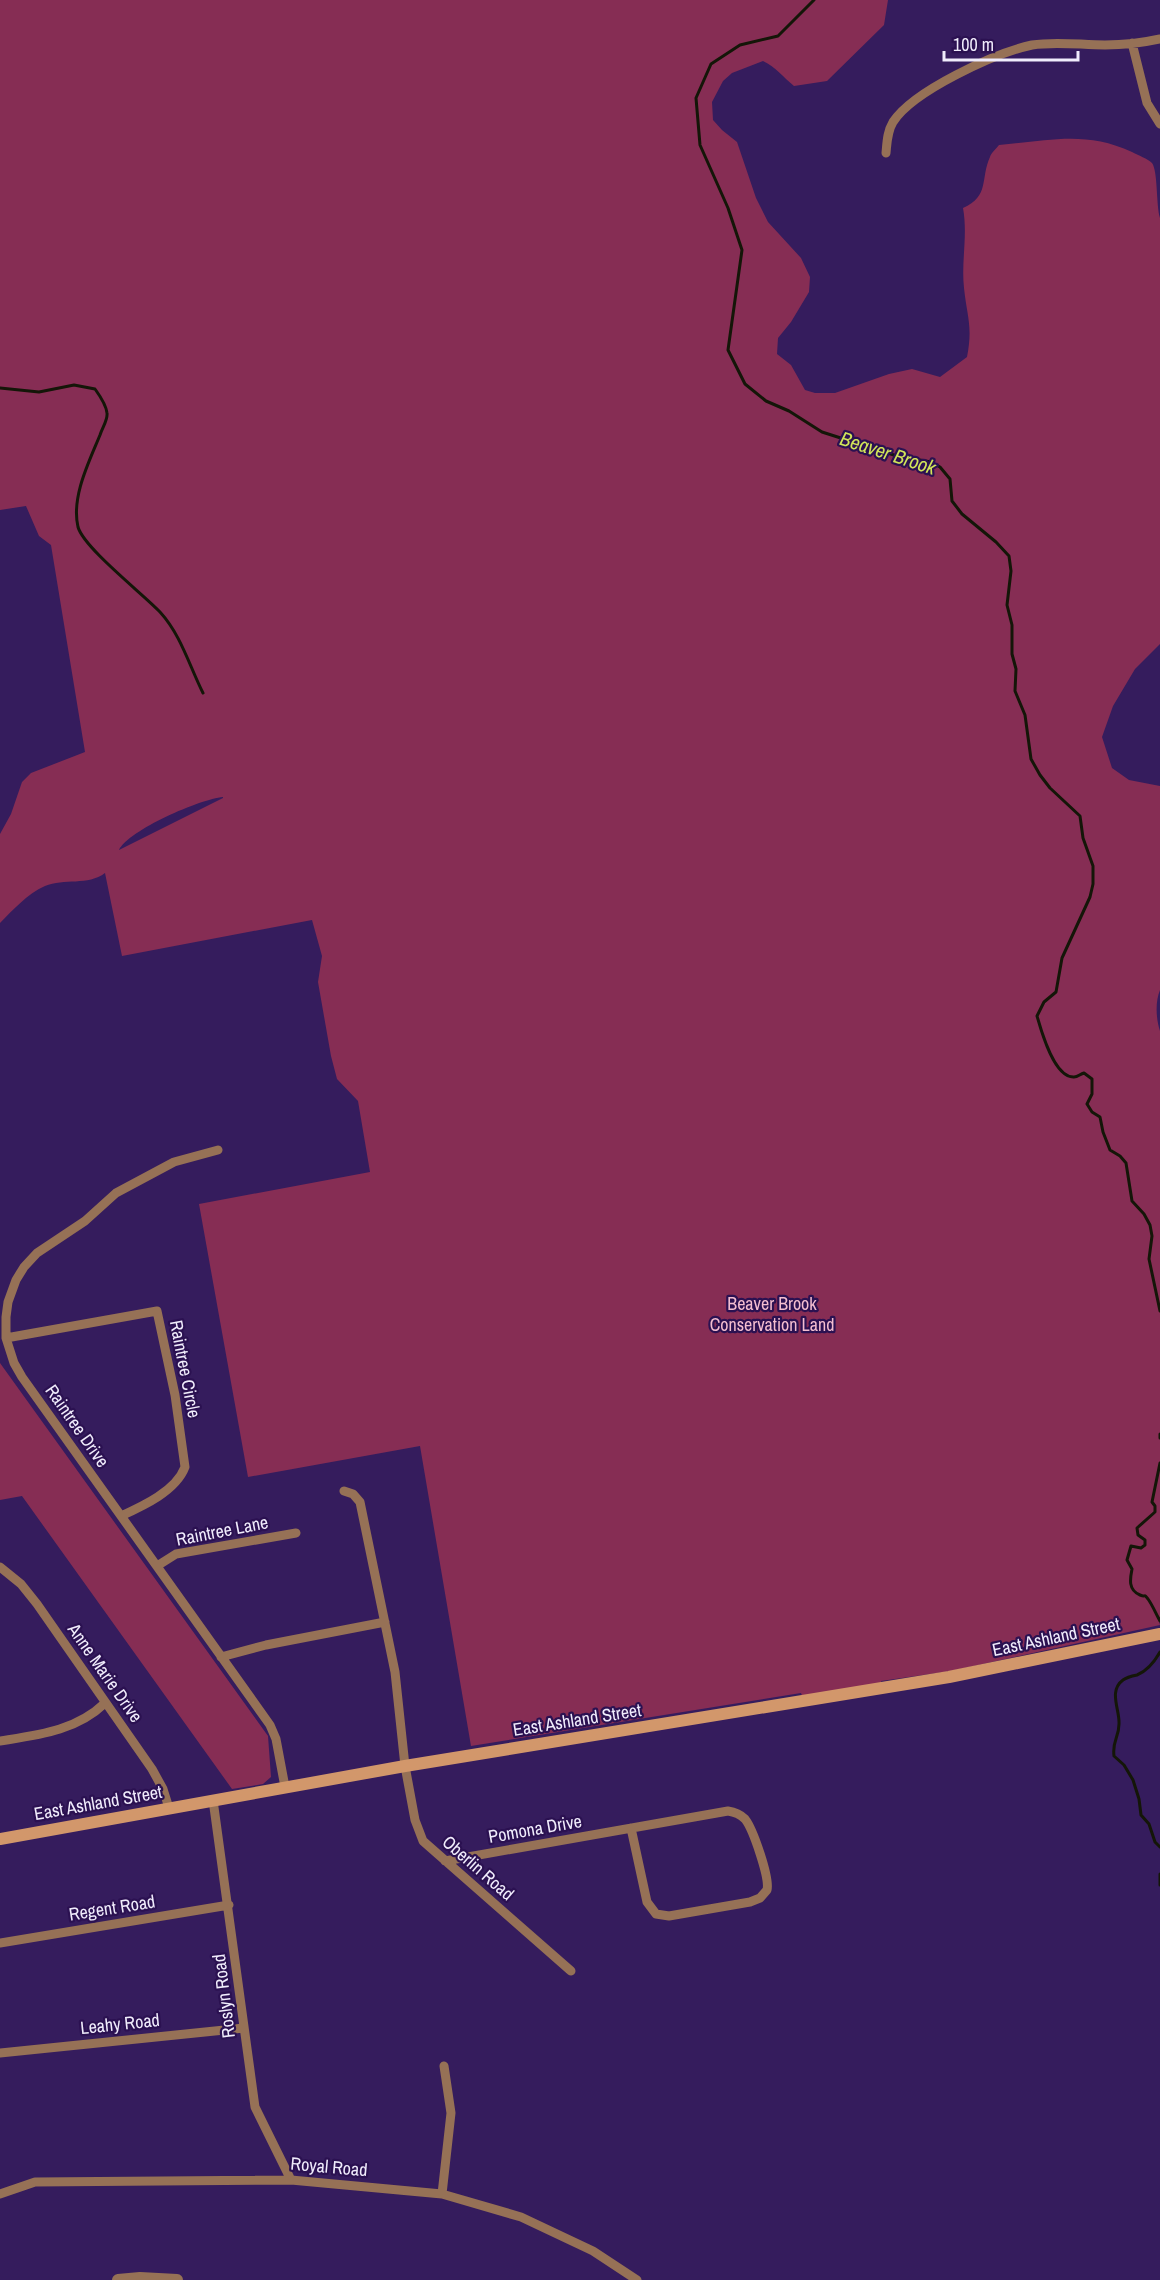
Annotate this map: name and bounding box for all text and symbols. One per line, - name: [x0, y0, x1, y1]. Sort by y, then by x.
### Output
- scale bar: [944, 24, 1078, 62]
- text: 100 m: [953, 32, 994, 57]
- water label: Beaver Brook: [837, 424, 940, 481]
- park label: Beaver Brook Conservation Land: [710, 1291, 834, 1337]
- street label: Raintree Circle: [164, 1318, 207, 1420]
- street label: Raintree Drive: [40, 1379, 115, 1472]
- street label: Raintree Lane: [174, 1509, 270, 1552]
- street label: East Ashland Street: [990, 1611, 1122, 1662]
- street label: Anne Marie Drive: [61, 1617, 149, 1727]
- street label: East Ashland Street: [511, 1697, 643, 1742]
- street label: East Ashland Street: [32, 1779, 164, 1826]
- street label: Pomona Drive: [486, 1808, 584, 1849]
- street label: Oberlin Road: [437, 1829, 520, 1906]
- street label: Regent Road: [67, 1888, 157, 1927]
- street label: Roslyn Road: [206, 1953, 241, 2040]
- street label: Leahy Road: [79, 2007, 161, 2040]
- street label: Royal Road: [290, 2151, 369, 2182]

